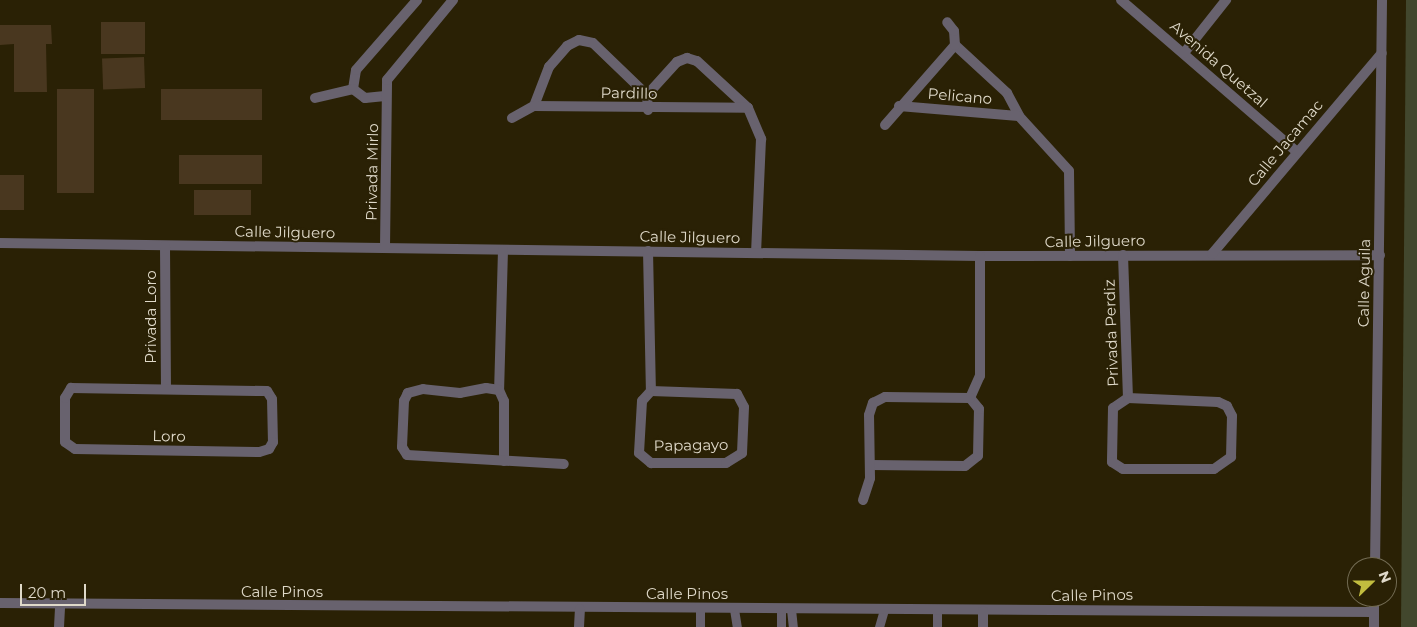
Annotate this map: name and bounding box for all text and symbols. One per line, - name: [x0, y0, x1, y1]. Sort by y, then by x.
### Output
- street label: Avenida Quetzal: [1167, 17, 1271, 111]
- street label: Pardillo: [600, 84, 658, 102]
- street label: Pelicano: [927, 84, 993, 108]
- street label: Calle Jacamac: [1244, 96, 1326, 190]
- street label: Privada Mirlo: [362, 123, 382, 221]
- street label: Calle Jilguero: [235, 222, 335, 242]
- street label: Calle Jilguero: [640, 227, 740, 247]
- street label: Calle Jilguero: [1045, 231, 1145, 251]
- street label: Calle Aguila: [1354, 239, 1374, 327]
- street label: Privada Loro: [142, 270, 160, 364]
- street label: Privada Perdiz: [1100, 279, 1122, 387]
- street label: Loro: [152, 427, 186, 445]
- street label: Papagayo: [654, 435, 728, 455]
- north arrow: [1347, 557, 1397, 607]
- text: N: [1375, 568, 1395, 585]
- scale bar: [22, 574, 89, 606]
- text: 20 m: [28, 583, 66, 602]
- street label: Calle Pinos: [241, 583, 323, 601]
- street label: Calle Pinos: [646, 585, 728, 603]
- street label: Calle Pinos: [1051, 585, 1133, 605]

